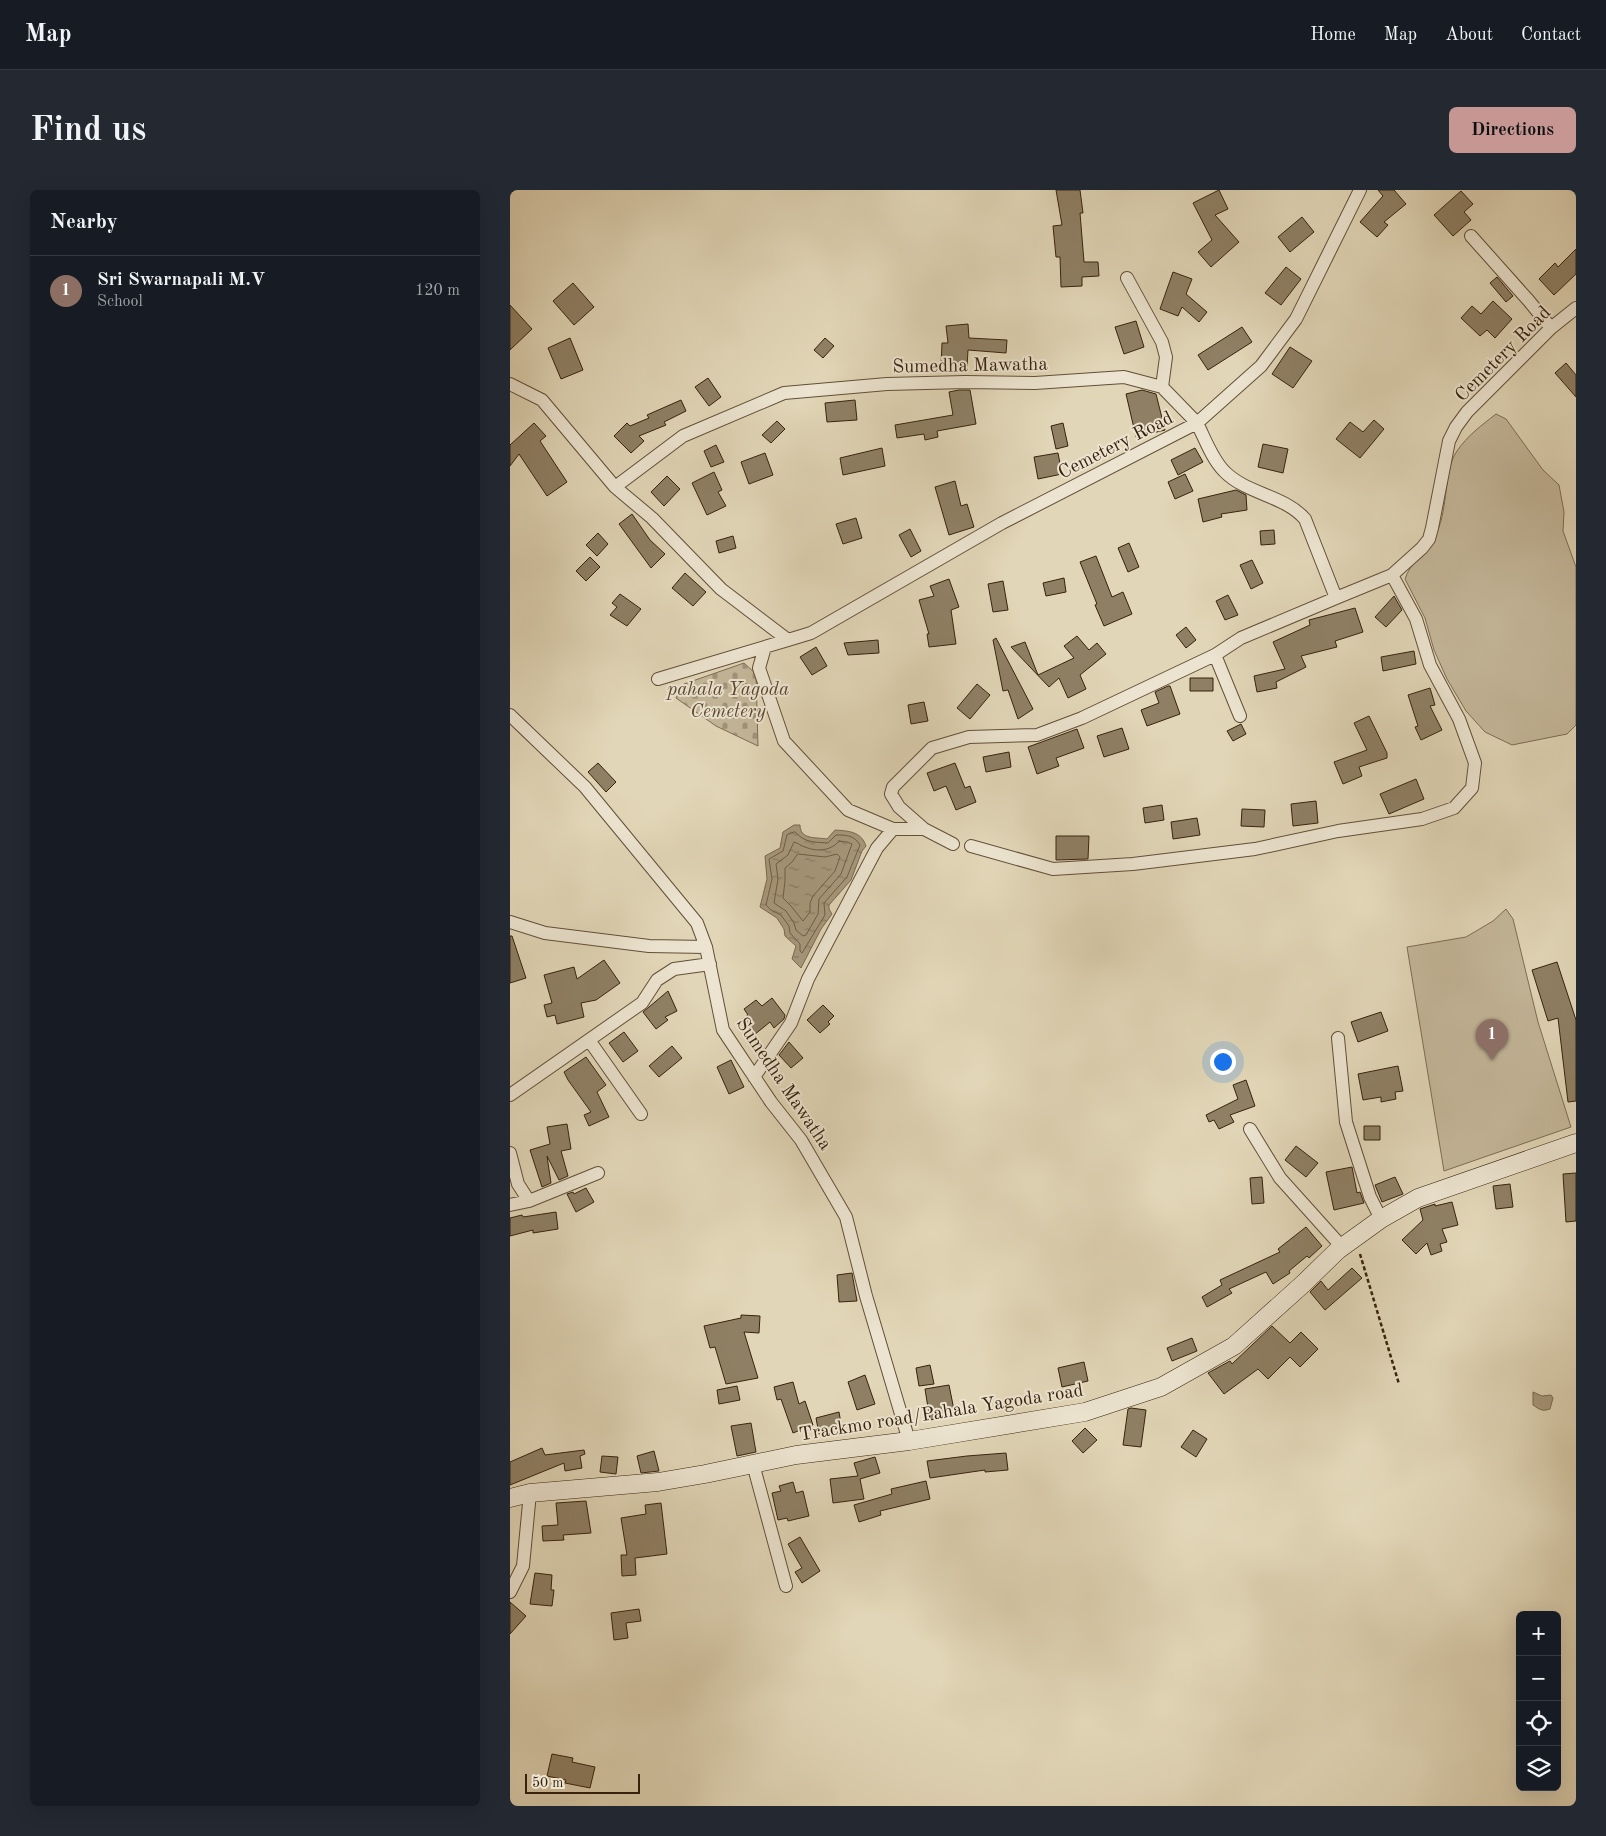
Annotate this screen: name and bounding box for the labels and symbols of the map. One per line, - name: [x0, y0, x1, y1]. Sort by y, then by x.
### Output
- street label: Cemetery Road: [1452, 303, 1555, 406]
- street label: Sumedha Mawatha: [892, 356, 1049, 377]
- street label: Cemetery Road: [1056, 409, 1177, 483]
- park label: pahala Yagoda Cemetery: [665, 681, 789, 722]
- street label: Sumedha Mawatha: [732, 1015, 835, 1155]
- pin: 1: [1476, 1019, 1508, 1060]
- your location: [1210, 1049, 1236, 1075]
- street label: Trackmo road/Pahala Yagoda road: [798, 1382, 1085, 1445]
- scale bar: [525, 1771, 640, 1794]

